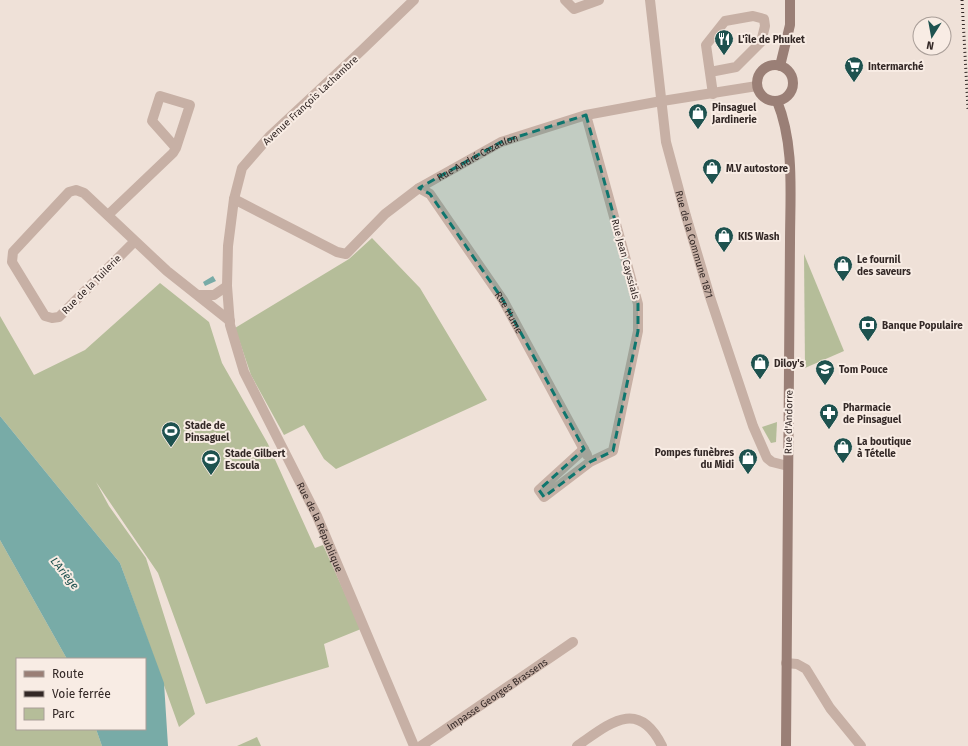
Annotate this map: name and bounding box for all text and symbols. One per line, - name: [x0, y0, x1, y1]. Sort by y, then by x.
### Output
- north arrow: [912, 16, 952, 56]
- restaurant icon: L'île de Phuket: [713, 28, 735, 56]
- place label: L'île de Phuket: [738, 34, 805, 46]
- text: N: [925, 38, 935, 52]
- street label: Avenue François Lachambre: [261, 53, 361, 148]
- supermarket icon: Intermarché: [843, 55, 865, 83]
- place label: Intermarché: [868, 60, 924, 73]
- shop icon: Pinsaguel Jardinerie: [687, 102, 709, 130]
- place label: Pinsaguel Jardinerie: [711, 102, 757, 126]
- street label: Rue André Cazaulon: [435, 132, 520, 184]
- shop icon: M.V autostore: [701, 157, 723, 185]
- place label: M.V autostore: [726, 163, 789, 175]
- street label: Rue de la Commune 1871: [672, 189, 715, 300]
- street label: Rue Jean Cayssials: [609, 218, 642, 301]
- shop icon: KIS Wash: [713, 225, 735, 253]
- place label: KIS Wash: [738, 231, 780, 243]
- street label: Rue de la Tuilerie: [60, 253, 124, 317]
- shop icon: Le fournil des saveurs: [832, 254, 854, 282]
- place label: Le fournil des saveurs: [857, 254, 911, 278]
- street label: Rue Hume: [492, 289, 525, 336]
- bank icon: Banque Populaire: [857, 314, 879, 342]
- place label: Banque Populaire: [882, 320, 963, 332]
- shop icon: Diloy's: [749, 352, 771, 380]
- place label: Diloy's: [774, 358, 804, 370]
- school or university icon: Tom Pouce: [814, 358, 836, 386]
- place label: Tom Pouce: [839, 364, 888, 376]
- street label: Rue d'Andorre: [782, 390, 796, 454]
- pharmacy icon: Pharmacie de Pinsaguel: [818, 402, 840, 430]
- place label: Pharmacie de Pinsaguel: [843, 402, 901, 426]
- sports icon: Stade de Pinsaguel: [160, 420, 182, 448]
- place label: Stade de Pinsaguel: [185, 420, 229, 444]
- shop icon: La boutique à Tételle: [832, 436, 854, 464]
- place label: La boutique à Tételle: [857, 436, 912, 460]
- place label: Pompes funèbres du Midi: [655, 446, 734, 471]
- shop icon: Pompes funèbres du Midi: [737, 447, 759, 475]
- sports icon: Stade Gilbert Escoula: [200, 448, 222, 476]
- place label: Stade Gilbert Escoula: [225, 448, 286, 472]
- street label: Rue de la République: [294, 481, 345, 574]
- water label: L'Ariège: [48, 555, 82, 592]
- street label: Impasse Georges Brassens: [445, 656, 550, 734]
- legend: [16, 658, 146, 730]
- text: Route: [52, 667, 84, 681]
- text: Voie ferrée: [52, 687, 111, 701]
- text: Parc: [52, 707, 75, 721]

